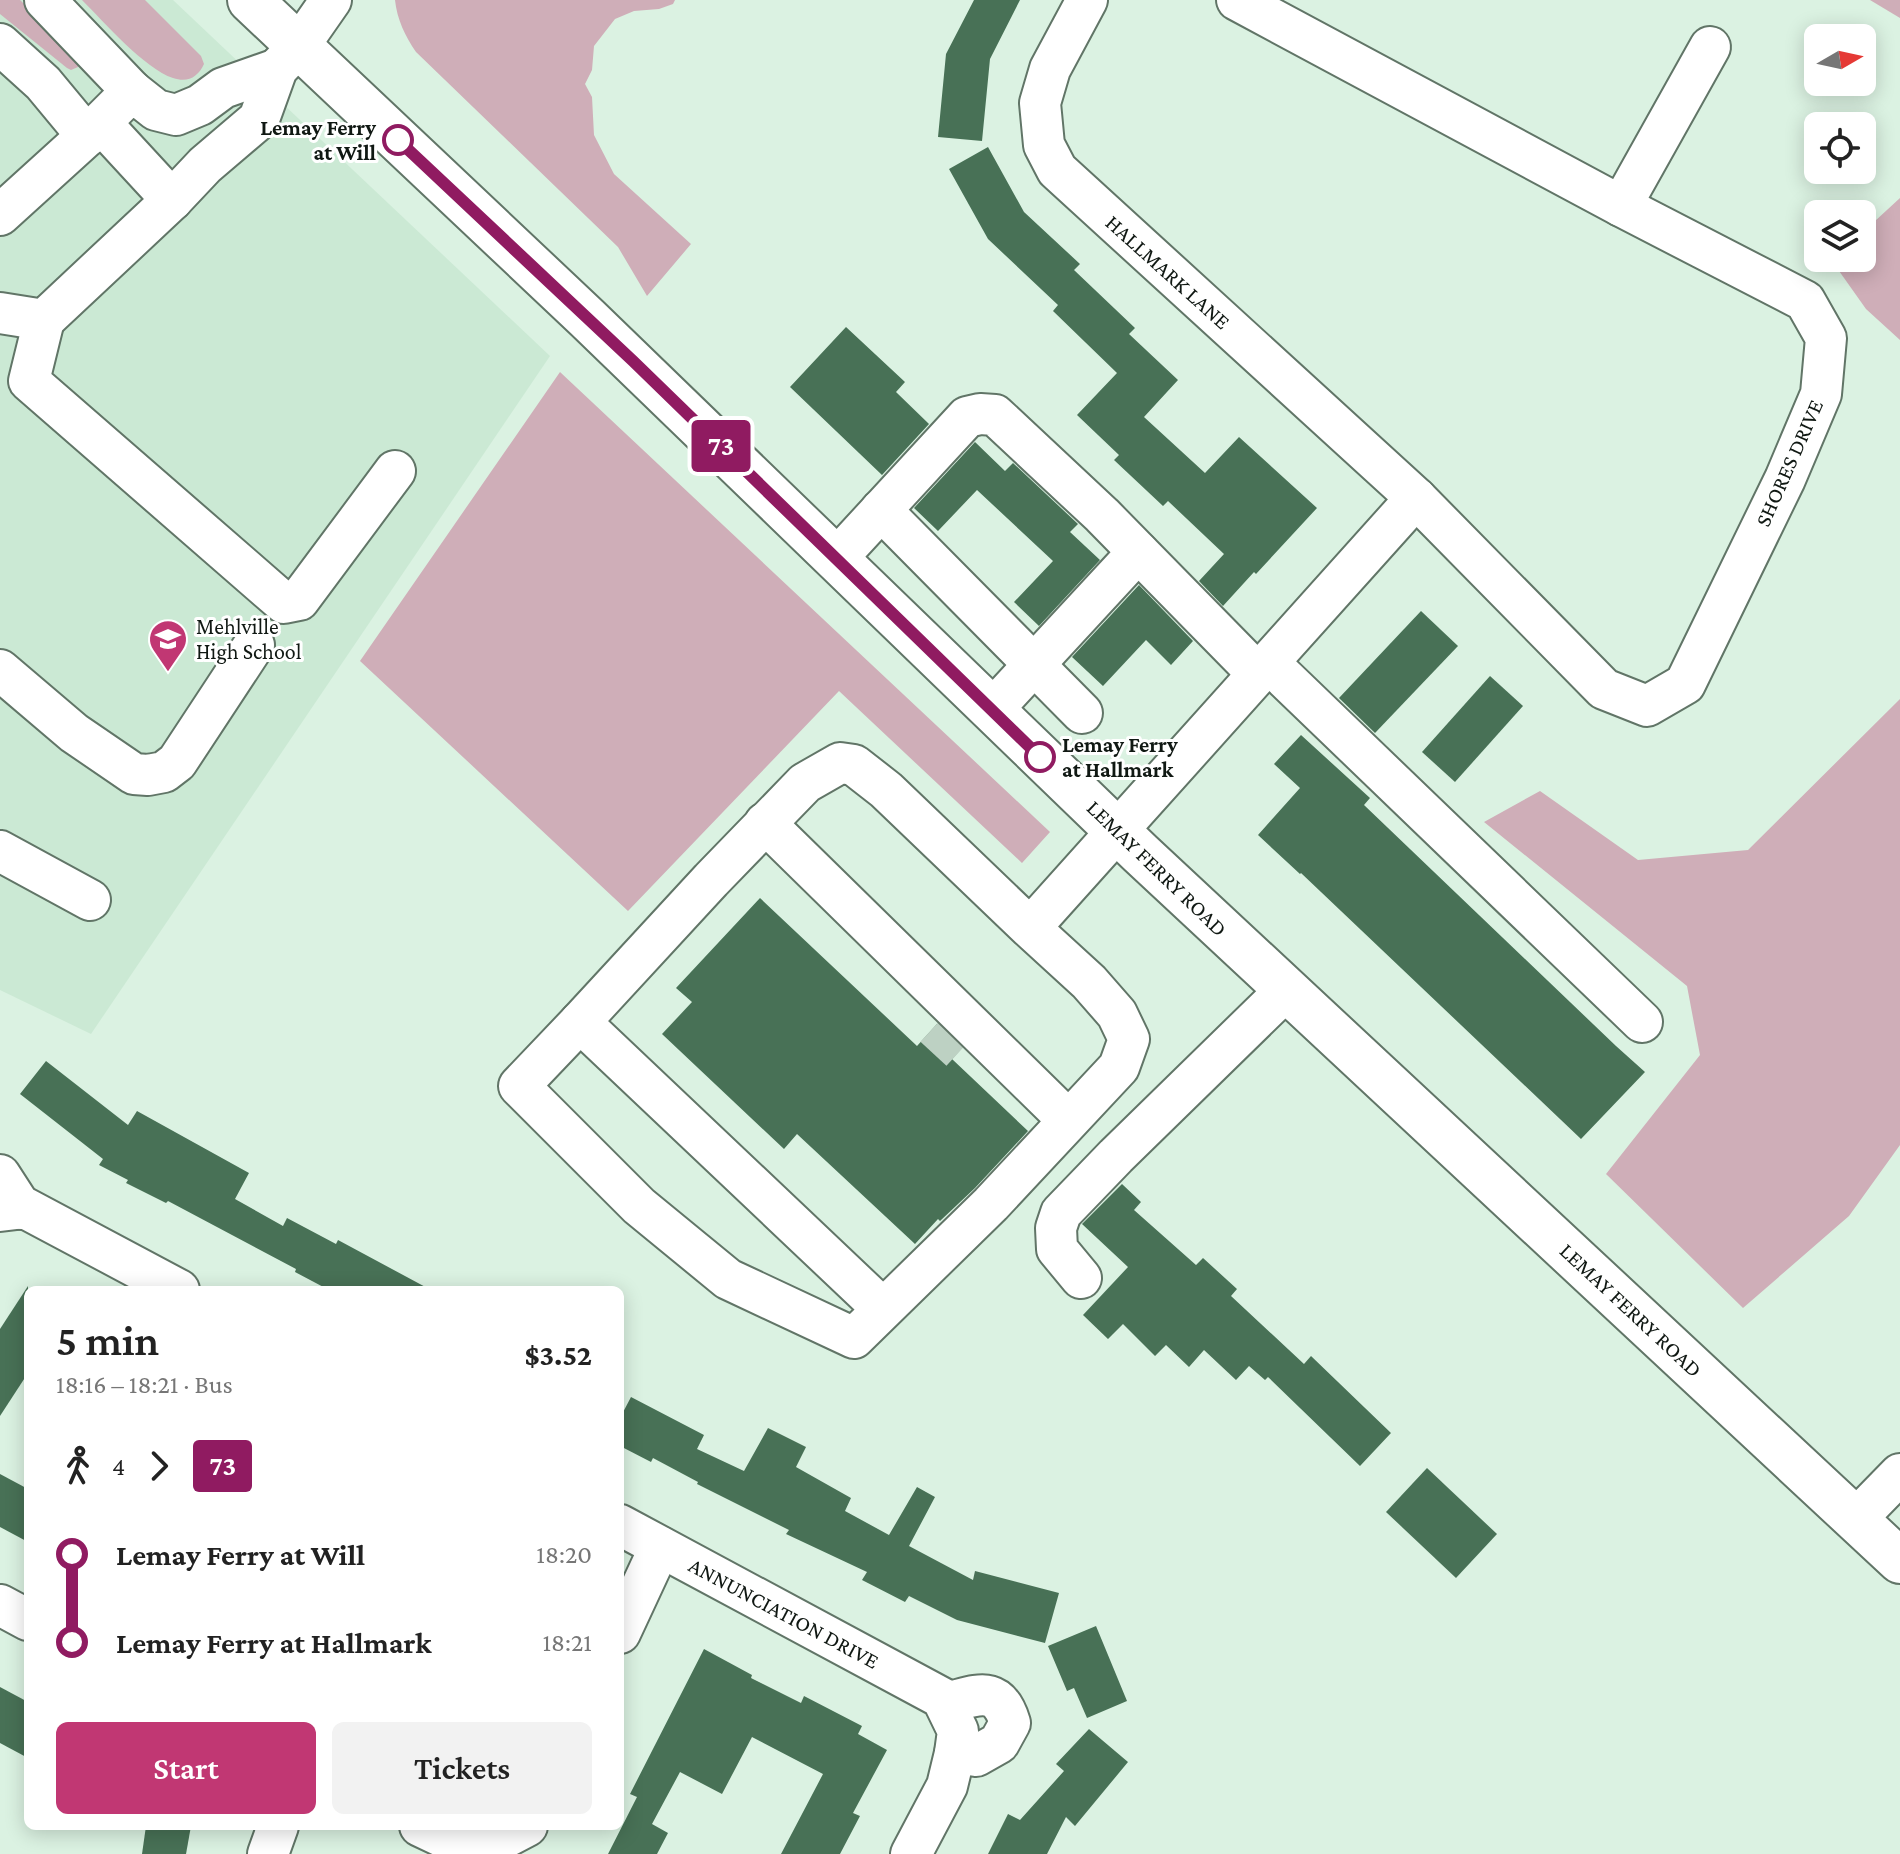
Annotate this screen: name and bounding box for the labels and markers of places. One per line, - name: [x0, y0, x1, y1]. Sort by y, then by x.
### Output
- place label: Lemay Ferry at Will: [260, 115, 377, 165]
- marker: Lemay Ferry at Will: [383, 125, 413, 155]
- place label: Mehlville High School: [196, 614, 302, 664]
- school or university icon: Mehlville High School: [147, 618, 189, 673]
- place label: Lemay Ferry at Hallmark: [1062, 732, 1178, 782]
- marker: Lemay Ferry at Hallmark: [1025, 742, 1055, 772]

